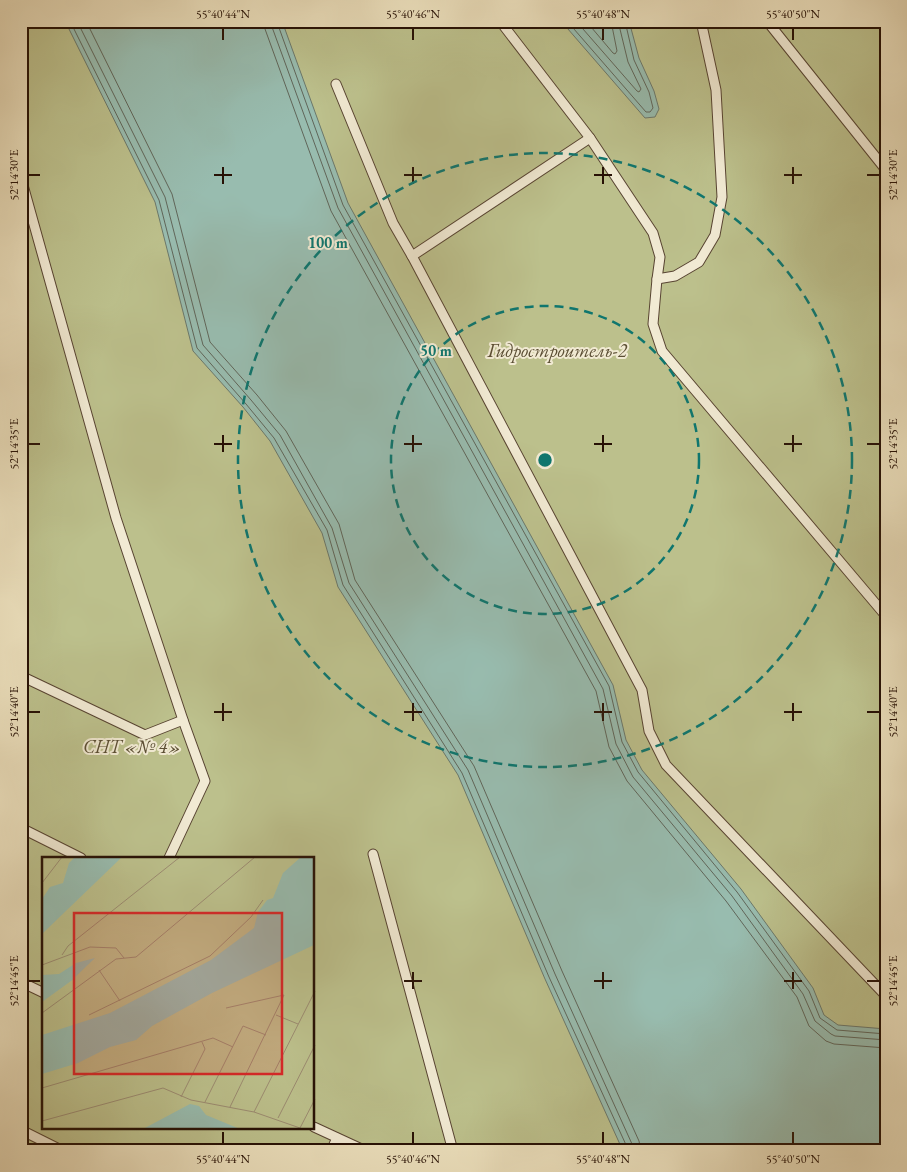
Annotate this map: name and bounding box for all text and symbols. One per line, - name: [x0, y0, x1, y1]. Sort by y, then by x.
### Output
- text: 55°40'44"N: [196, 6, 250, 22]
- text: 55°40'46"N: [386, 6, 440, 22]
- text: 55°40'48"N: [576, 6, 630, 22]
- text: 55°40'50"N: [766, 6, 820, 22]
- text: 52°14'30"E: [6, 149, 22, 201]
- text: 52°14'30"E: [885, 149, 901, 201]
- text: 100 m: [308, 233, 348, 252]
- park label: Гидростроитель-2: [486, 338, 628, 363]
- text: 50 m: [420, 341, 452, 360]
- text: 52°14'35"E: [6, 418, 22, 470]
- text: 52°14'35"E: [885, 418, 901, 470]
- centre of rings: [536, 451, 554, 469]
- text: 52°14'40"E: [6, 686, 22, 738]
- text: 52°14'40"E: [885, 686, 901, 738]
- park label: СНТ «№ 4»: [83, 734, 181, 759]
- inset map: [42, 857, 315, 1130]
- text: 52°14'45"E: [6, 955, 22, 1007]
- text: 52°14'45"E: [885, 955, 901, 1007]
- text: 55°40'44"N: [196, 1151, 250, 1167]
- text: 55°40'46"N: [386, 1151, 440, 1167]
- text: 55°40'48"N: [576, 1151, 630, 1167]
- text: 55°40'50"N: [766, 1151, 820, 1167]

